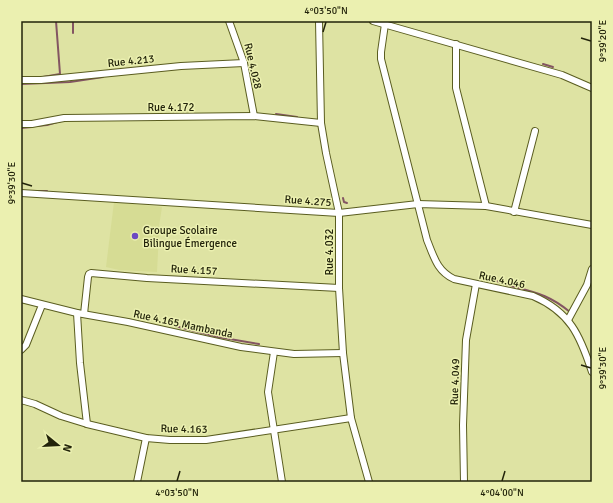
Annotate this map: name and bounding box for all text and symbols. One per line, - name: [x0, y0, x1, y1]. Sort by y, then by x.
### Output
- text: 4°03'50"N: [304, 5, 348, 17]
- text: 9°39'20"E: [597, 20, 609, 62]
- street label: Rue 4.028: [241, 42, 265, 90]
- street label: Rue 4.213: [107, 52, 155, 70]
- street label: Rue 4.172: [148, 101, 195, 114]
- text: 9°39'30"E: [6, 162, 18, 204]
- street label: Rue 4.275: [284, 193, 332, 209]
- place label: Groupe Scolaire Bilingue Émergence: [143, 224, 237, 250]
- street label: Rue 4.032: [323, 228, 336, 275]
- marker: Groupe Scolaire Bilingue Émergence: [130, 231, 140, 241]
- street label: Rue 4.157: [170, 262, 218, 278]
- street label: Rue 4.046: [478, 269, 526, 291]
- street label: Rue 4.165 Mambanda: [132, 307, 234, 341]
- text: 9°39'30"E: [597, 347, 609, 389]
- street label: Rue 4.049: [448, 358, 462, 406]
- street label: Rue 4.163: [160, 422, 208, 436]
- north arrow: [38, 425, 78, 465]
- text: N: [60, 442, 74, 454]
- text: 4°03'50"N: [155, 487, 199, 499]
- text: 4°04'00"N: [480, 487, 524, 499]

